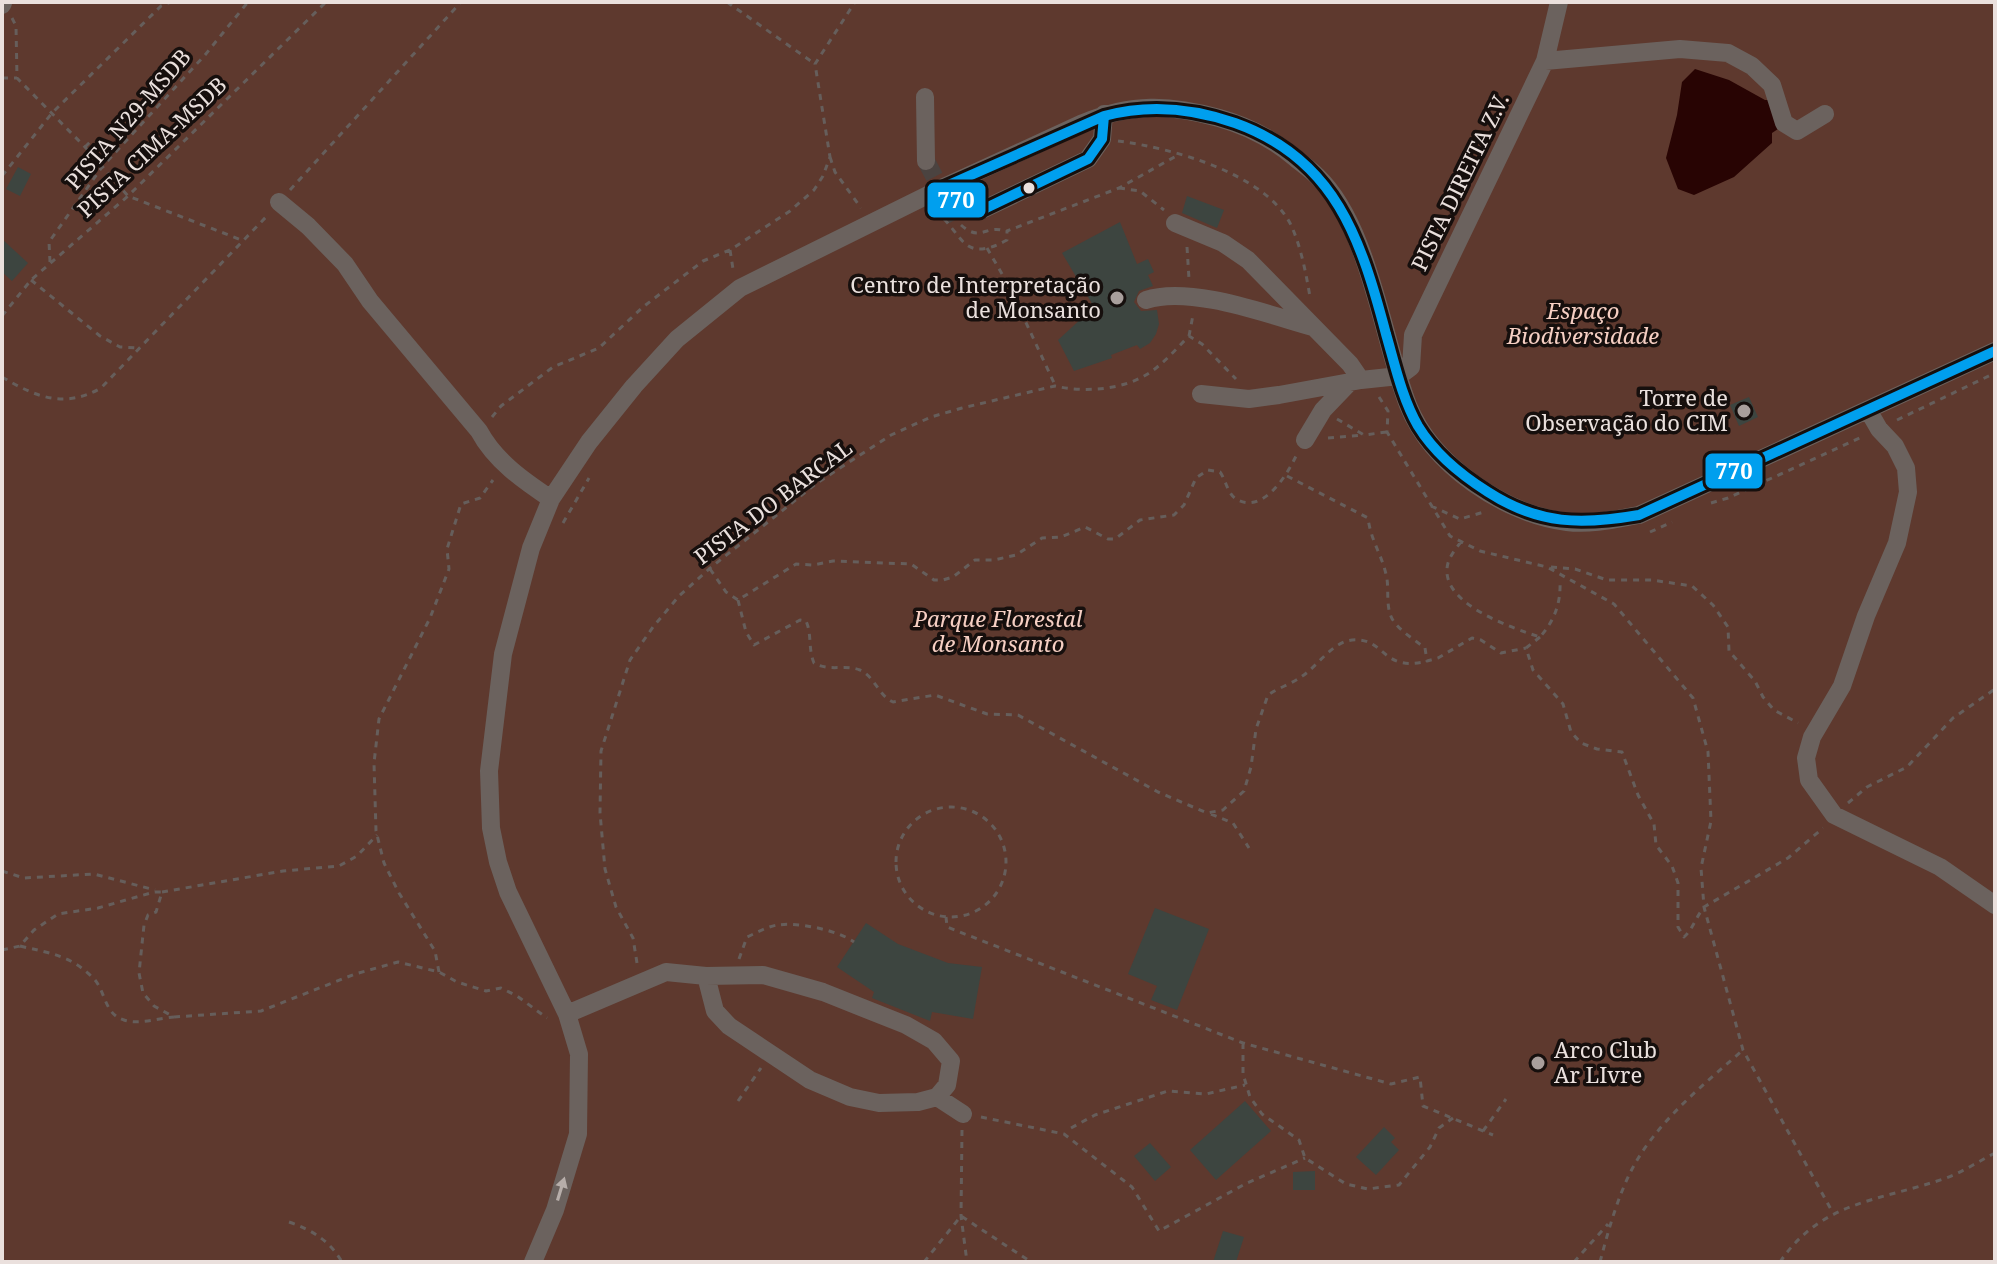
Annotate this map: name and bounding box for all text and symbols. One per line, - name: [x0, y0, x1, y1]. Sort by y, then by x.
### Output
- street label: PISTA N29-MSDB: [58, 42, 197, 195]
- street label: PISTA CIMA-MSDB: [70, 69, 232, 223]
- street label: PISTA DIREITA Z.V.: [1403, 88, 1515, 275]
- unlabelled marker: [1021, 180, 1037, 196]
- line badge: 770: [926, 181, 987, 219]
- text: 770: [937, 184, 975, 214]
- place label: Centro de Interpretação de Monsanto: [850, 269, 1101, 324]
- marker: Centro de Interpretação de Monsanto: [1108, 289, 1126, 307]
- park label: Espaço Biodiversidade: [1506, 295, 1659, 350]
- place label: Torre de Observação do CIM: [1525, 382, 1728, 437]
- marker: Torre de Observação do CIM: [1735, 402, 1753, 420]
- street label: PISTA DO BARCAL: [687, 432, 857, 571]
- line badge: 770: [1704, 452, 1764, 490]
- text: 770: [1715, 455, 1753, 485]
- park label: Parque Florestal de Monsanto: [912, 603, 1083, 658]
- place label: Arco Club Ar LIvre: [1554, 1034, 1657, 1089]
- marker: Arco Club Ar LIvre: [1529, 1054, 1547, 1072]
- one-way arrow: [555, 1177, 568, 1201]

